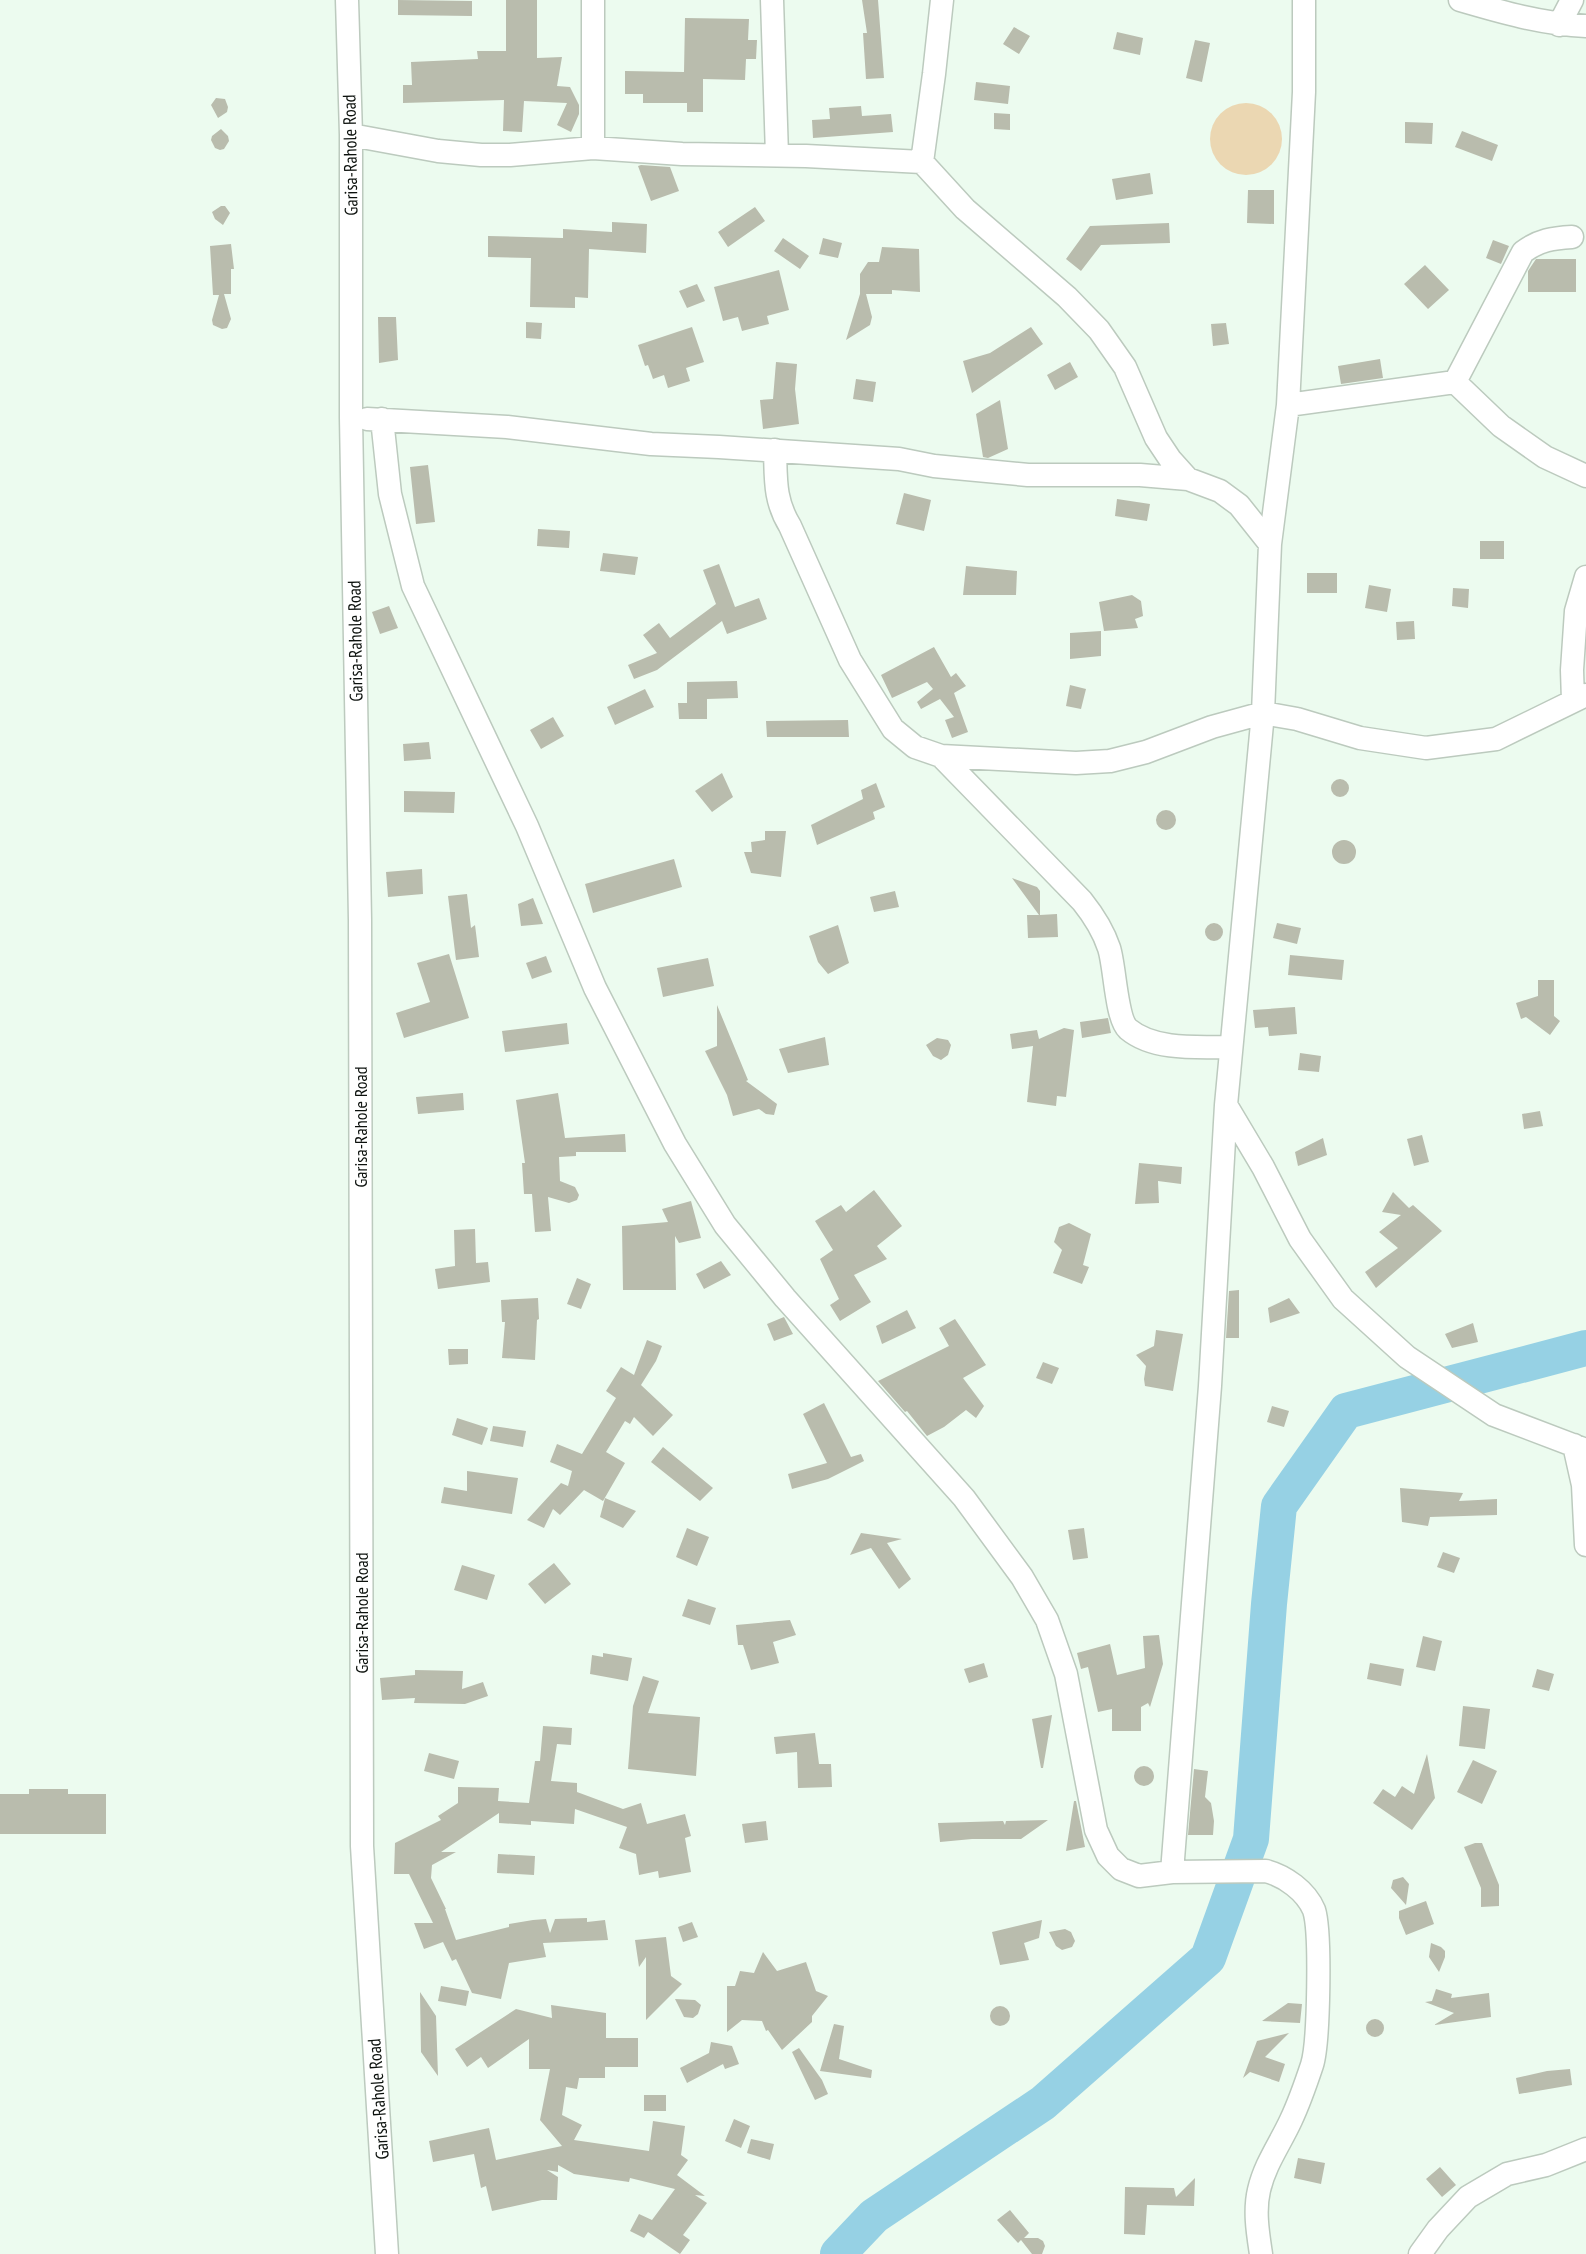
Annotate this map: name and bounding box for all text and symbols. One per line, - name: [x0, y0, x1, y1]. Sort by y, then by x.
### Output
- street label: Garisa-Rahole Road: [337, 94, 363, 216]
- street label: Garisa-Rahole Road: [342, 580, 368, 702]
- street label: Garisa-Rahole Road: [349, 1066, 372, 1188]
- street label: Garisa-Rahole Road: [350, 1552, 373, 1674]
- street label: Garisa-Rahole Road: [362, 2038, 394, 2160]

